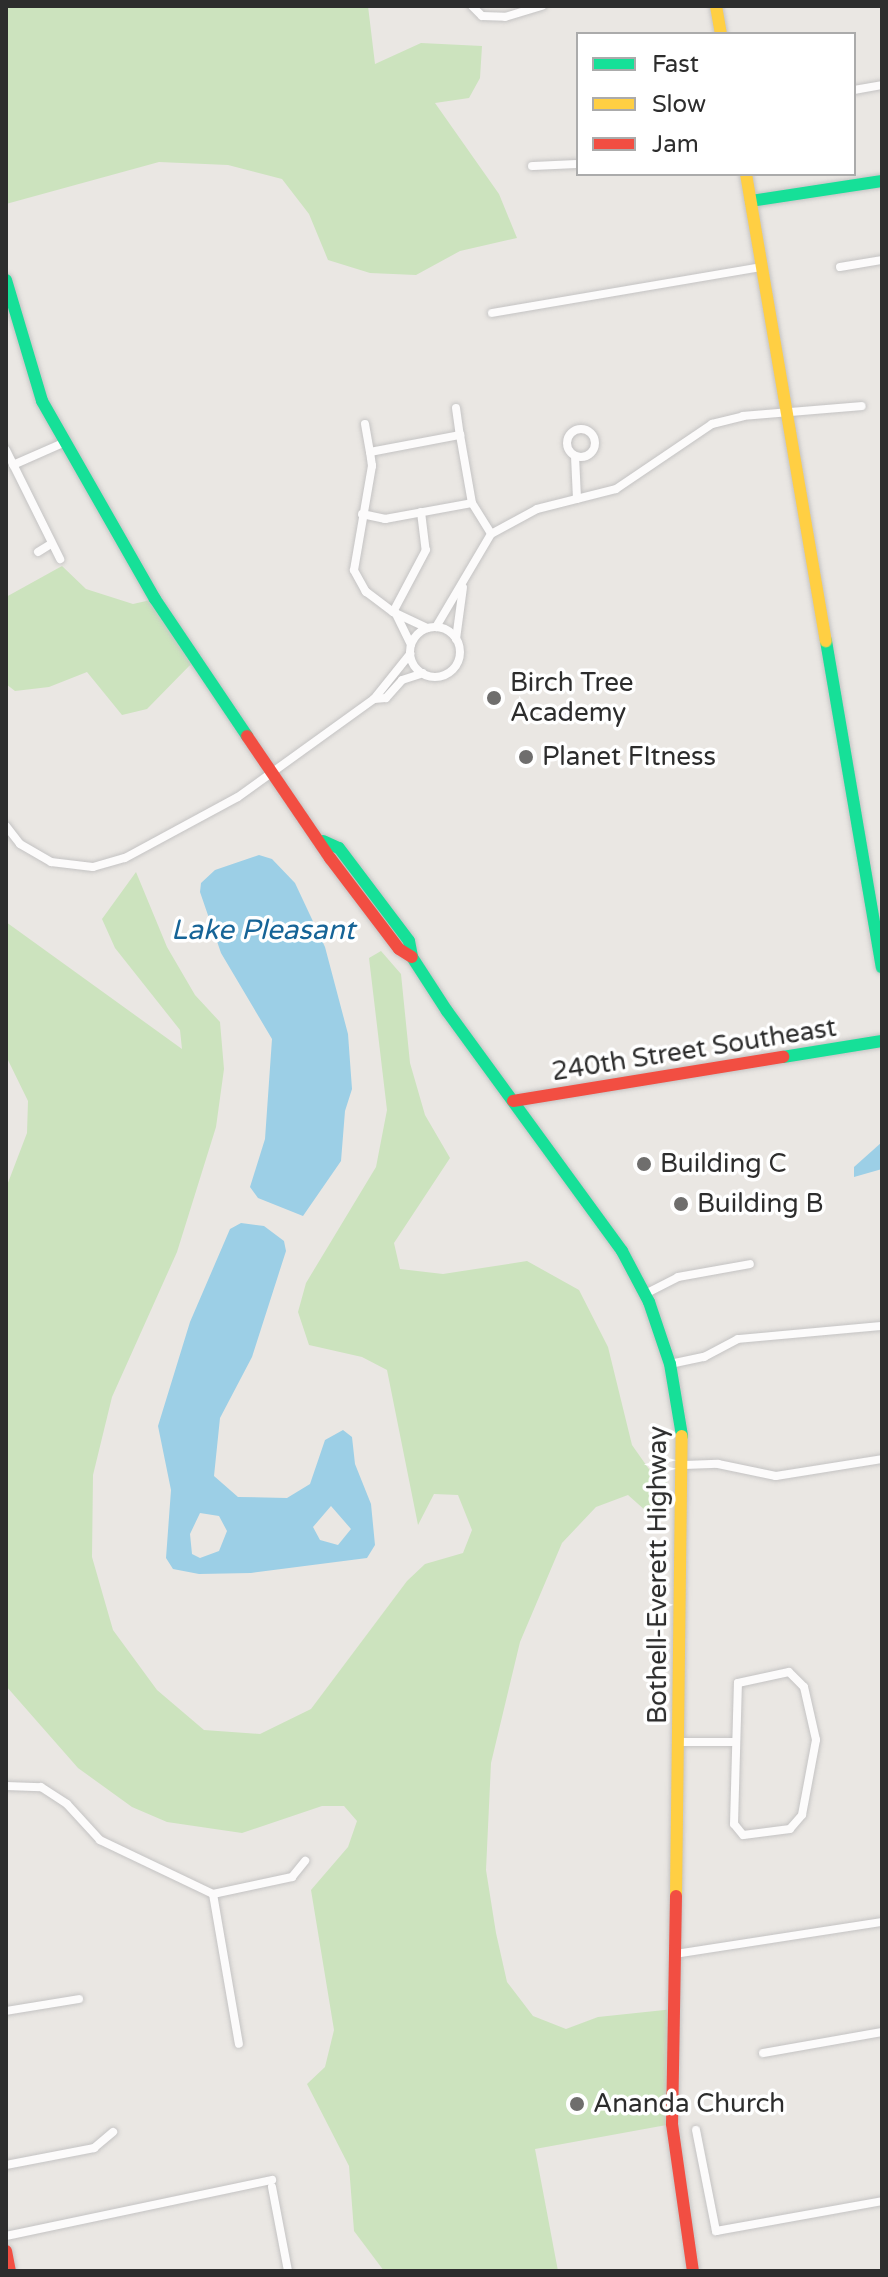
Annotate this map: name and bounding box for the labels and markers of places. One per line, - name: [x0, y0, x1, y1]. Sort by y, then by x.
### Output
- place label: Birch Tree Academy: [510, 667, 634, 728]
- marker: Birch Tree Academy: [485, 689, 503, 707]
- place label: Planet FItness: [542, 741, 716, 773]
- marker: Planet FItness: [517, 748, 535, 766]
- place label: Building C: [660, 1148, 787, 1180]
- marker: Building C: [635, 1155, 653, 1173]
- place label: Building B: [697, 1188, 824, 1220]
- marker: Building B: [672, 1195, 690, 1213]
- place label: Ananda Church: [593, 2088, 785, 2120]
- marker: Ananda Church: [568, 2095, 586, 2113]

